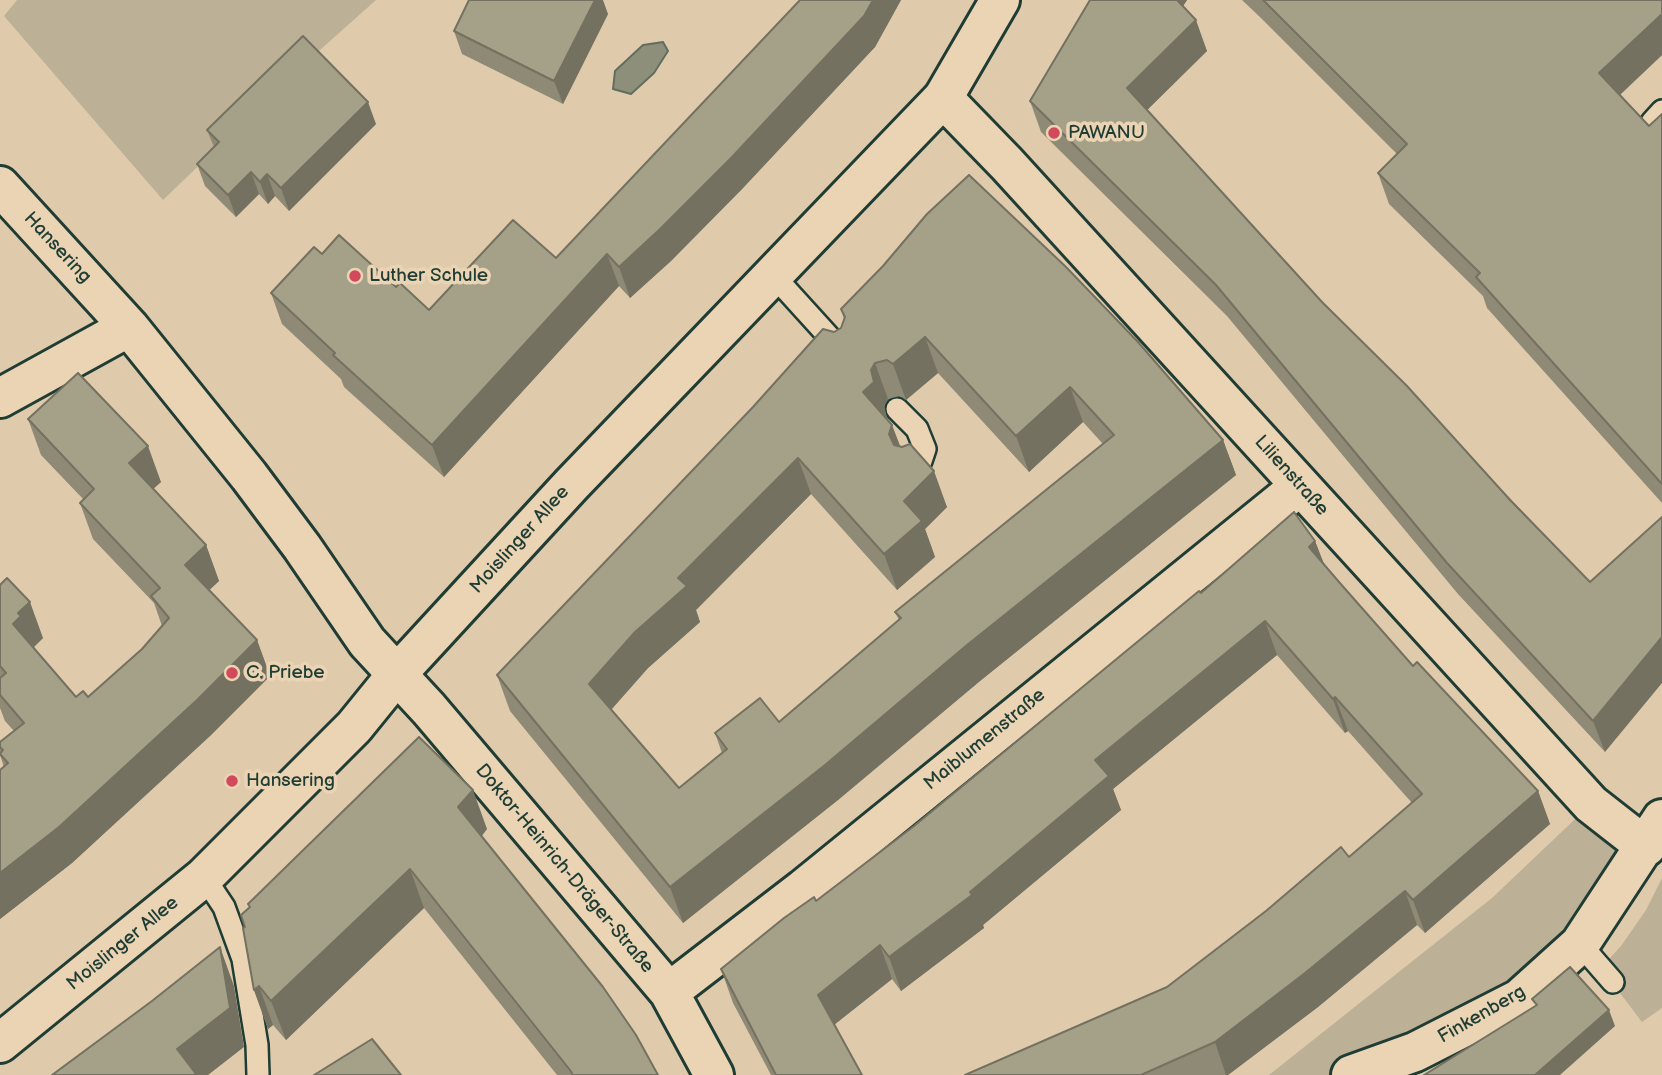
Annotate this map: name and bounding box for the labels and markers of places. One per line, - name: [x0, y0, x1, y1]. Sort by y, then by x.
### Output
- place label: PAWANU: [1068, 122, 1145, 144]
- marker: PAWANU: [1046, 125, 1062, 141]
- place label: Luther Schule: [369, 265, 488, 287]
- marker: Luther Schule: [347, 268, 363, 284]
- place label: C. Priebe: [246, 662, 325, 684]
- marker: C. Priebe: [224, 665, 240, 681]
- place label: Hansering: [246, 770, 335, 792]
- marker: Hansering: [224, 773, 240, 789]

